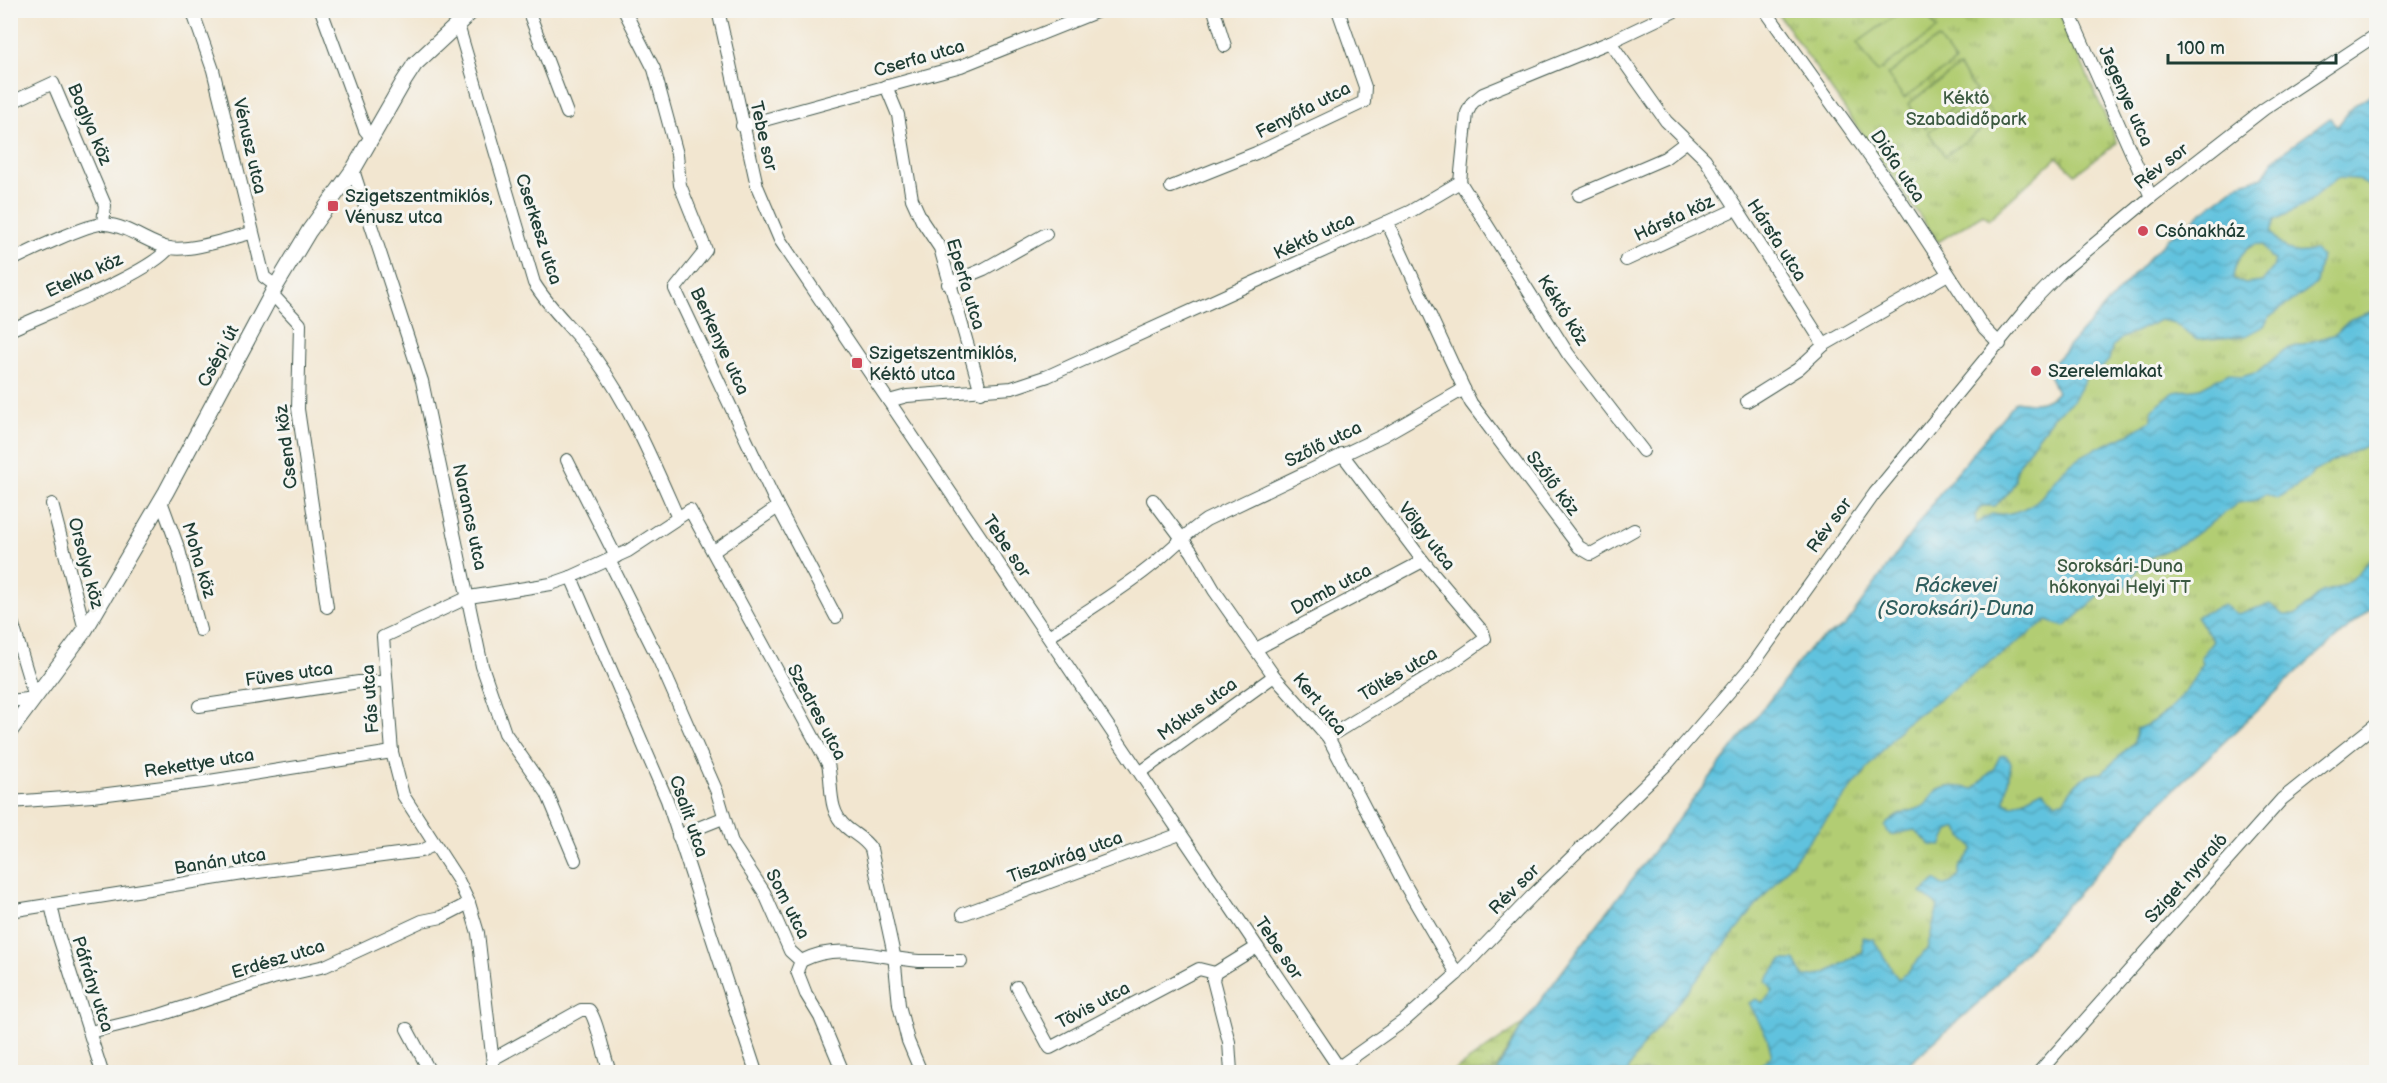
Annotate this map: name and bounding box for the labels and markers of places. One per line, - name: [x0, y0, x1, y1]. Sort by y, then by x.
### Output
- place label: Szigetszentmiklós, Vénusz utca: [345, 186, 493, 228]
- marker: Szigetszentmiklós, Vénusz utca: [326, 199, 340, 213]
- place label: Csónakház: [2155, 221, 2245, 242]
- marker: Csónakház: [2136, 224, 2150, 238]
- place label: Szigetszentmiklós, Kéktó utca: [869, 343, 1017, 385]
- marker: Szigetszentmiklós, Kéktó utca: [850, 356, 864, 370]
- place label: Szerelemlakat: [2048, 361, 2163, 382]
- marker: Szerelemlakat: [2029, 364, 2043, 378]

